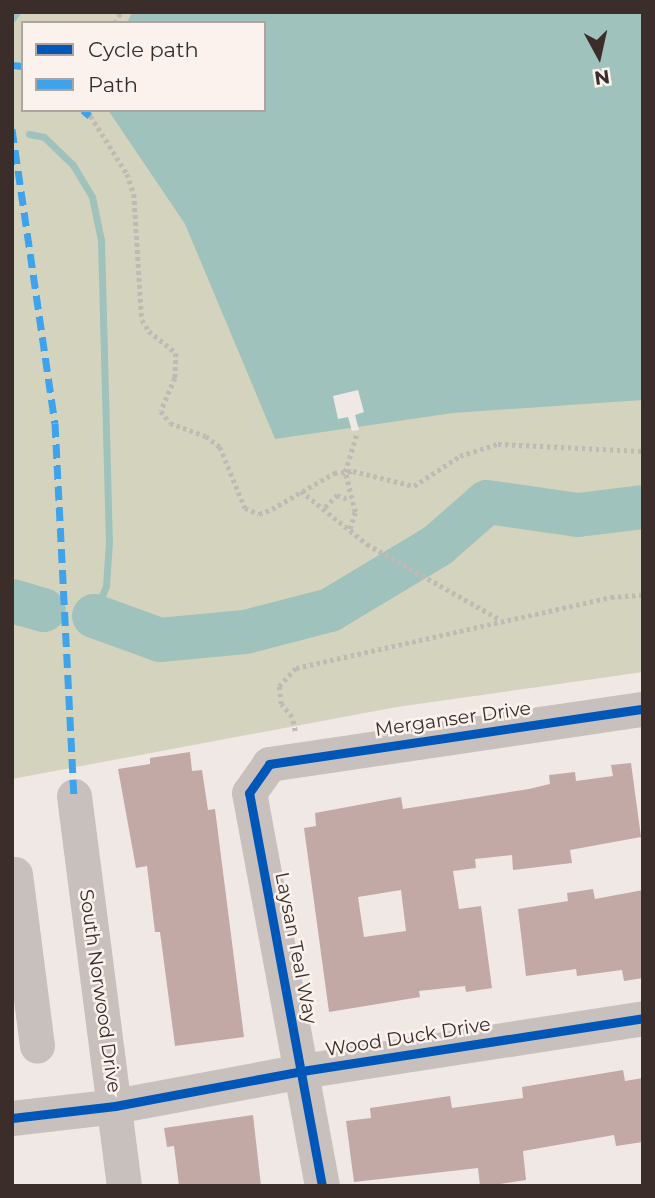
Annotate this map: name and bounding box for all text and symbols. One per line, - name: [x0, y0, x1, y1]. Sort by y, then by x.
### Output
- legend: [21, 21, 266, 112]
- north arrow: [564, 21, 634, 91]
- text: Cycle path: [88, 37, 199, 62]
- text: N: [593, 65, 611, 90]
- text: Path: [88, 72, 138, 97]
- street label: Merganser Drive: [374, 697, 532, 741]
- street label: Laysan Teal Way: [270, 870, 322, 1026]
- street label: South Norwood Drive: [74, 888, 126, 1094]
- street label: Wood Duck Drive: [324, 1013, 492, 1061]

